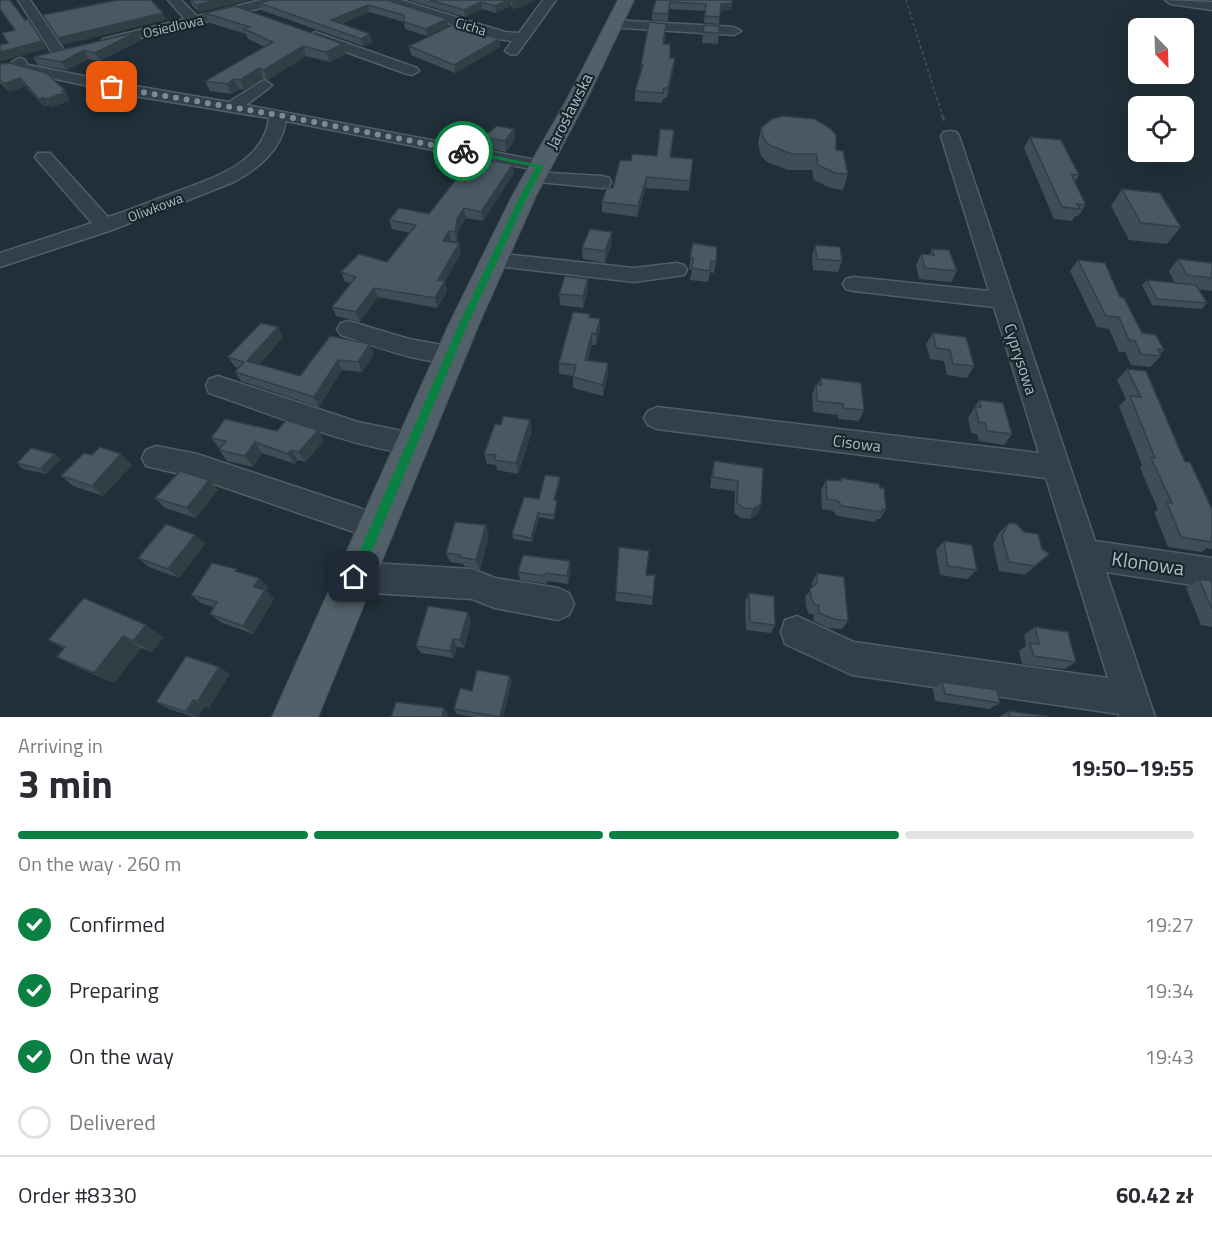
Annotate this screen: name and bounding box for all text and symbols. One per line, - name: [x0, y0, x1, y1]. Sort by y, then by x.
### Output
- street label: Osiedlowa: [141, 9, 205, 43]
- street label: Cicha: [453, 11, 489, 41]
- north arrow: [1128, 18, 1194, 84]
- map controls: [1128, 18, 1194, 162]
- pin: [86, 61, 137, 112]
- street label: Jarosławska: [540, 69, 598, 153]
- icon: bag: [95, 70, 128, 103]
- button: locate: [1128, 96, 1194, 162]
- courier: [433, 121, 493, 181]
- icon: bike: [447, 135, 480, 168]
- street label: Oliwkowa: [124, 187, 186, 227]
- street label: Cyprysowa: [998, 320, 1044, 398]
- street label: Cisowa: [832, 428, 882, 458]
- street label: Klonowa: [1110, 543, 1186, 583]
- pin: [328, 551, 379, 602]
- icon: home: [337, 560, 370, 593]
- text: Arriving in: [18, 730, 103, 761]
- text: 19:50–19:55: [1071, 751, 1194, 785]
- text: 3 min: [18, 754, 113, 813]
- text: On the way · 260 m: [18, 848, 181, 879]
- text: Confirmed: [69, 907, 165, 941]
- icon: check: [18, 908, 51, 941]
- text: 19:27: [1145, 909, 1194, 940]
- text: Preparing: [69, 973, 159, 1007]
- icon: check: [18, 974, 51, 1007]
- text: 19:34: [1145, 975, 1194, 1006]
- text: On the way: [69, 1039, 174, 1073]
- icon: check: [18, 1040, 51, 1073]
- text: 19:43: [1145, 1041, 1194, 1072]
- text: Delivered: [69, 1105, 156, 1139]
- text: Order #8330: [18, 1178, 137, 1212]
- text: 60.42 zł: [1116, 1178, 1194, 1212]

